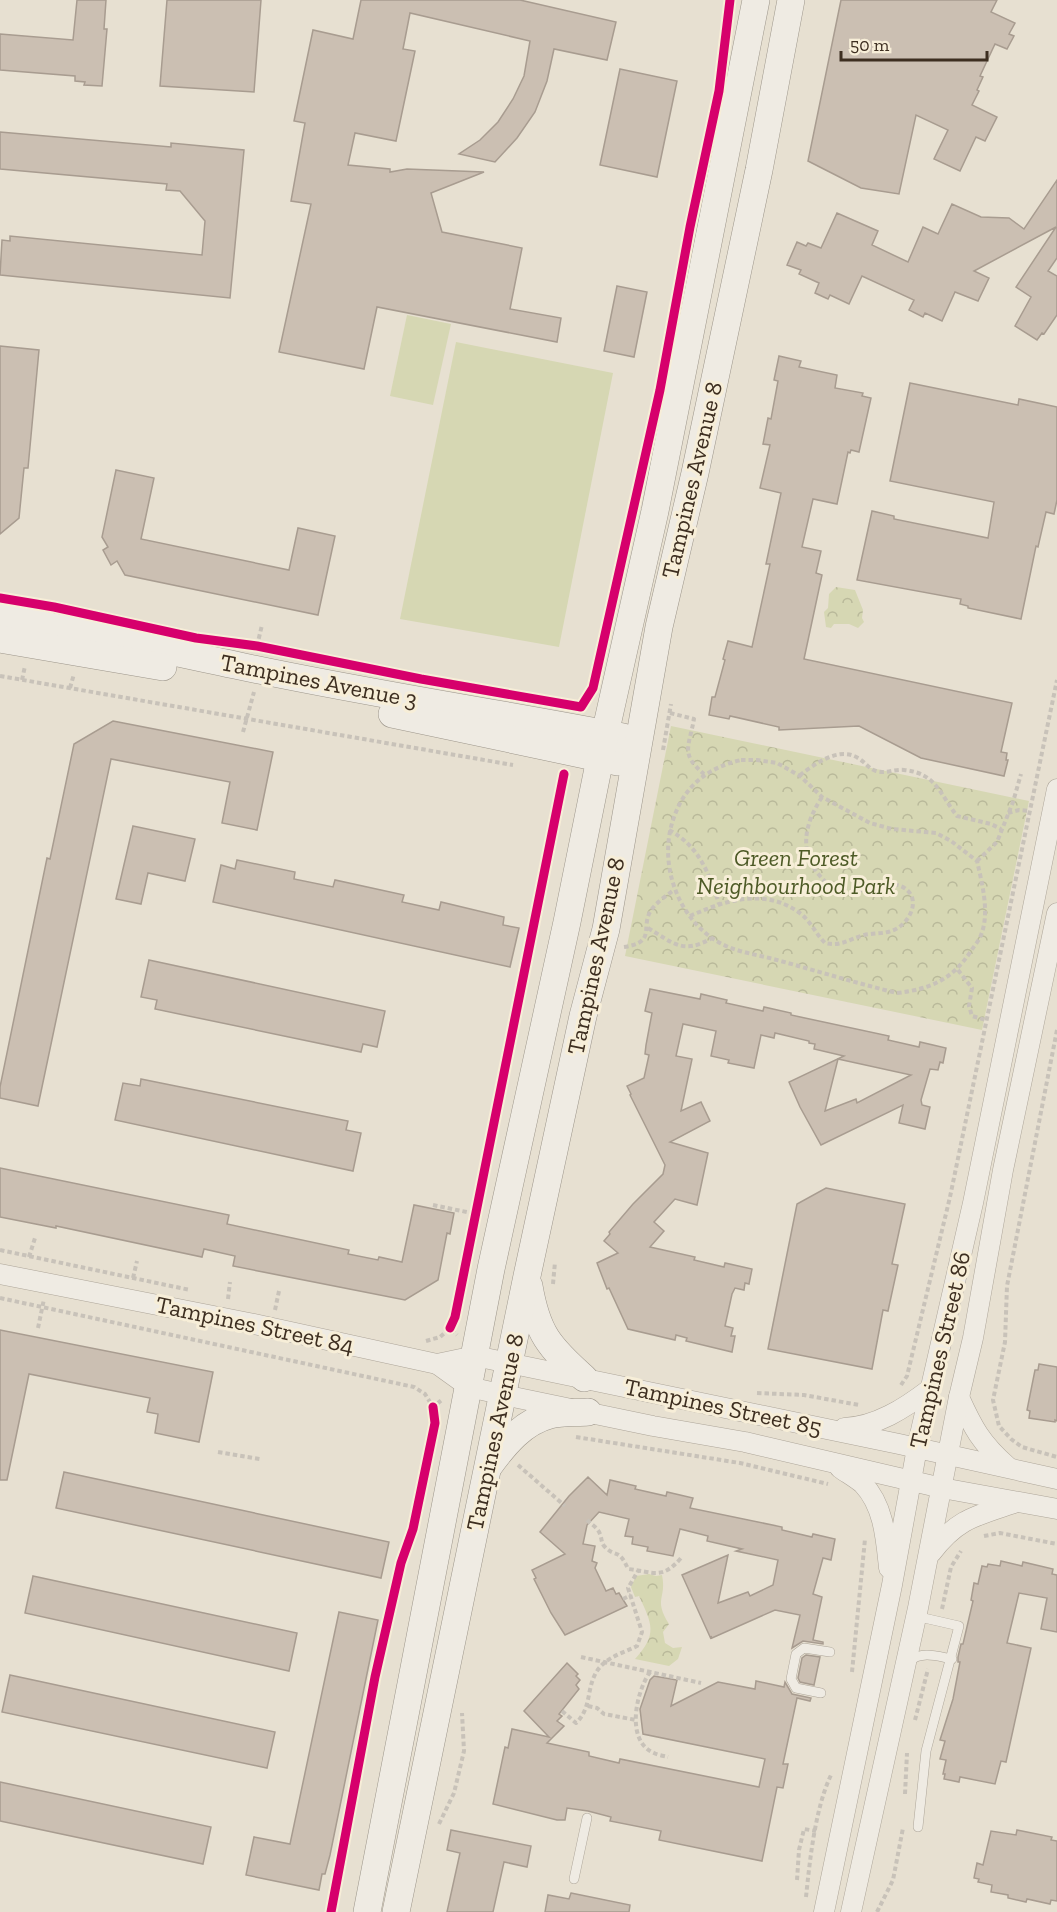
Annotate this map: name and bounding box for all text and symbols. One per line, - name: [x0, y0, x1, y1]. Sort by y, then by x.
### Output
- scale bar: [841, 24, 986, 62]
- text: 50 m: [850, 34, 890, 56]
- street label: Tampines Avenue 8: [655, 379, 728, 581]
- street label: Tampines Avenue 3: [218, 647, 420, 714]
- park label: Green Forest Neighbourhood Park: [697, 843, 896, 900]
- street label: Tampines Avenue 8: [560, 855, 631, 1057]
- street label: Tampines Street 86: [903, 1248, 976, 1451]
- street label: Tampines Street 84: [153, 1289, 357, 1360]
- street label: Tampines Avenue 8: [459, 1331, 530, 1533]
- street label: Tampines Street 85: [622, 1371, 825, 1442]

